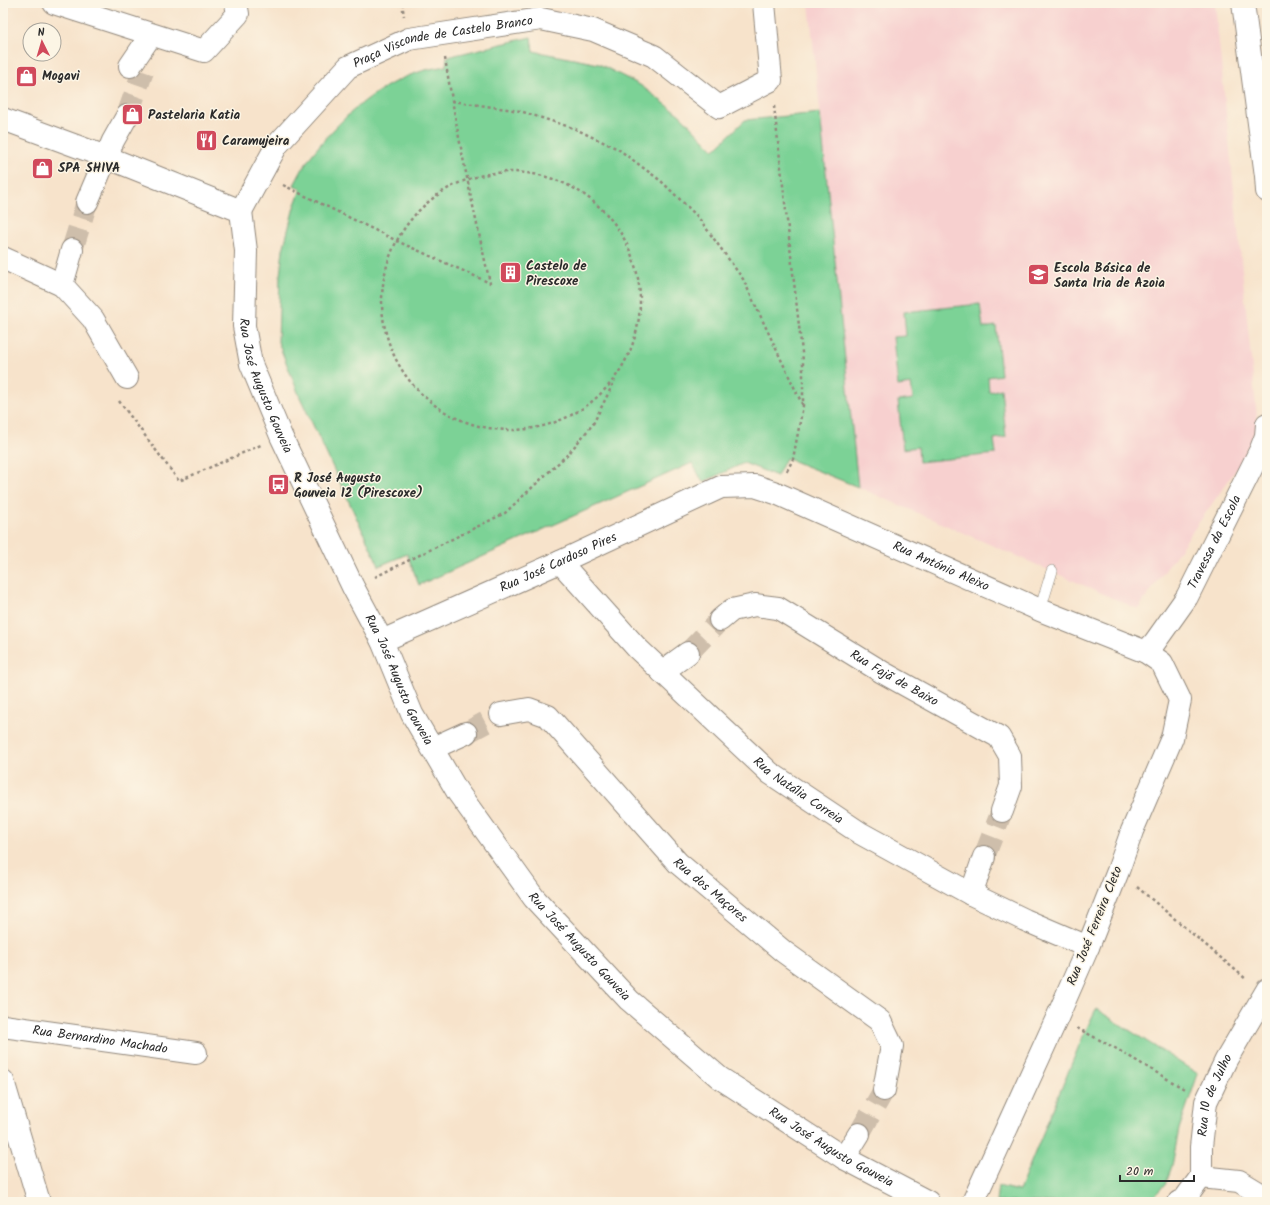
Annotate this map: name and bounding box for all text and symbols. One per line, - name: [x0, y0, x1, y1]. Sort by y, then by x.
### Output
- street label: Praça Visconde de Castelo Branco: [349, 10, 534, 74]
- north arrow: [22, 22, 62, 62]
- text: N: [37, 24, 46, 42]
- shop icon: Mogavi: [14, 63, 40, 89]
- place label: Mogavi: [42, 66, 80, 87]
- shop icon: Pastelaria Katia: [120, 102, 146, 128]
- place label: Pastelaria Katia: [148, 105, 241, 126]
- restaurant icon: Caramujeira: [193, 128, 219, 154]
- place label: Caramujeira: [222, 131, 290, 152]
- shop icon: SPA SHIVA: [30, 155, 56, 181]
- place label: SPA SHIVA: [58, 158, 120, 179]
- place label: Castelo de Pirescoxe: [526, 256, 587, 292]
- place label: Escola Básica de Santa Iria de Azoia: [1054, 258, 1165, 294]
- building icon: Castelo de Pirescoxe: [498, 260, 524, 286]
- school or university icon: Escola Básica de Santa Iria de Azoia: [1026, 262, 1052, 288]
- street label: Rua José Augusto Gouveia: [233, 318, 298, 457]
- place label: R José Augusto Gouveia 12 (Pirescoxe): [294, 468, 423, 504]
- bus stop icon: R José Augusto Gouveia 12 (Pirescoxe): [266, 472, 292, 498]
- street label: Travessa da Escola: [1182, 491, 1247, 593]
- street label: Rua José Cardoso Pires: [496, 526, 621, 598]
- street label: Rua António Aleixo: [889, 536, 993, 597]
- street label: Rua José Augusto Gouveia: [359, 610, 439, 749]
- street label: Rua Fajã de Baixo: [846, 644, 942, 712]
- street label: Rua Natália Correia: [748, 752, 848, 830]
- street label: Rua dos Maçores: [667, 853, 753, 928]
- street label: Rua José Ferreira Cleto: [1061, 863, 1129, 989]
- street label: Rua José Augusto Gouveia: [523, 888, 635, 1006]
- street label: Rua Bernardino Machado: [31, 1020, 169, 1059]
- street label: Rua 10 de Julho: [1192, 1050, 1238, 1138]
- street label: Rua José Augusto Gouveia: [765, 1102, 897, 1193]
- scale bar: [1120, 1157, 1194, 1183]
- text: 20 m: [1126, 1162, 1154, 1181]

